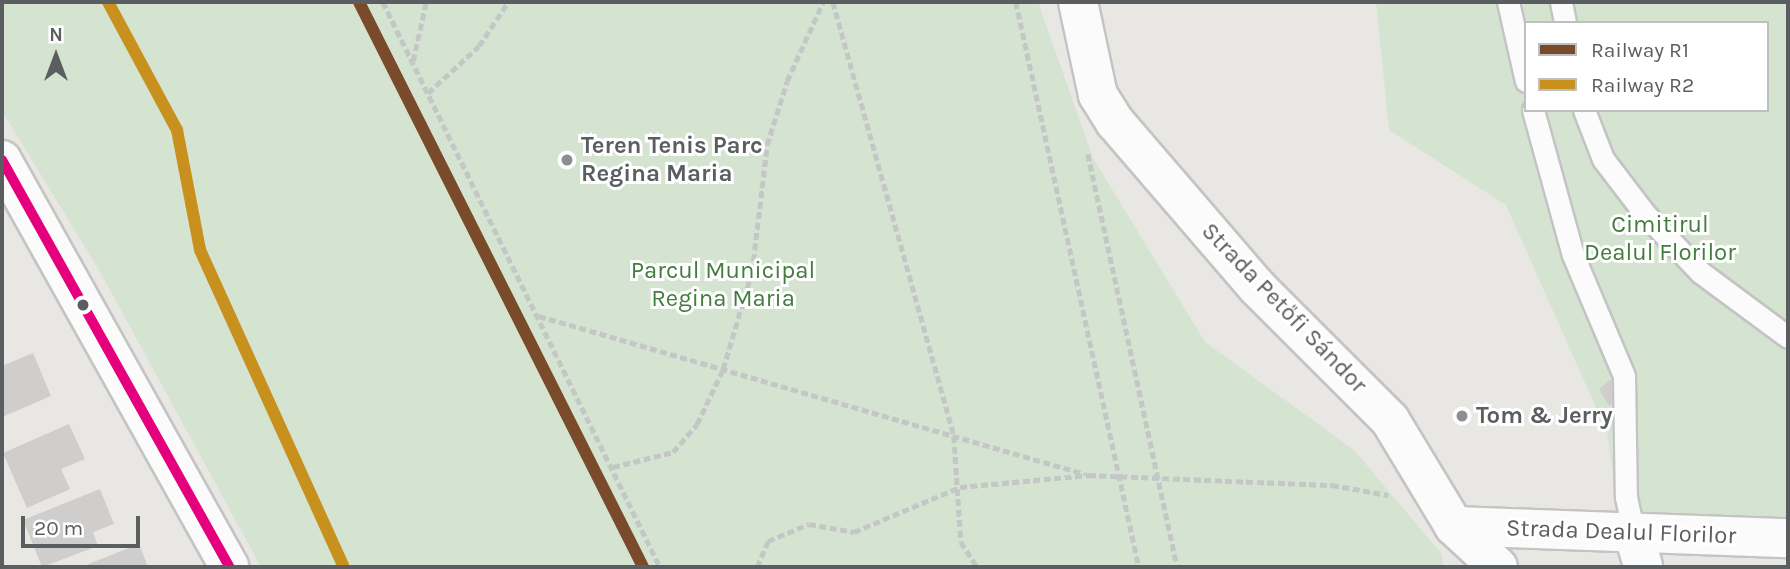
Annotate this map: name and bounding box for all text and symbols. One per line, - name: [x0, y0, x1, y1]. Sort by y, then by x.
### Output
- north arrow: [21, 21, 91, 91]
- legend: [1524, 21, 1769, 112]
- text: N: [49, 24, 63, 46]
- text: Railway R1: [1591, 38, 1689, 62]
- text: Railway R2: [1591, 73, 1694, 97]
- place label: Teren Tenis Parc Regina Maria: [581, 132, 763, 188]
- marker: Teren Tenis Parc Regina Maria: [559, 152, 575, 168]
- park label: Cimitirul Dealul Florilor: [1584, 211, 1736, 267]
- street label: Strada Petőfi Sándor: [1195, 217, 1373, 399]
- park label: Parcul Municipal Regina Maria: [631, 257, 815, 313]
- unlabelled marker: [76, 298, 90, 312]
- place label: Tom & Jerry: [1476, 402, 1613, 430]
- marker: Tom & Jerry: [1454, 408, 1470, 424]
- scale bar: [24, 503, 144, 546]
- street label: Strada Dealul Florilor: [1505, 514, 1737, 550]
- text: 20 m: [34, 516, 83, 540]

